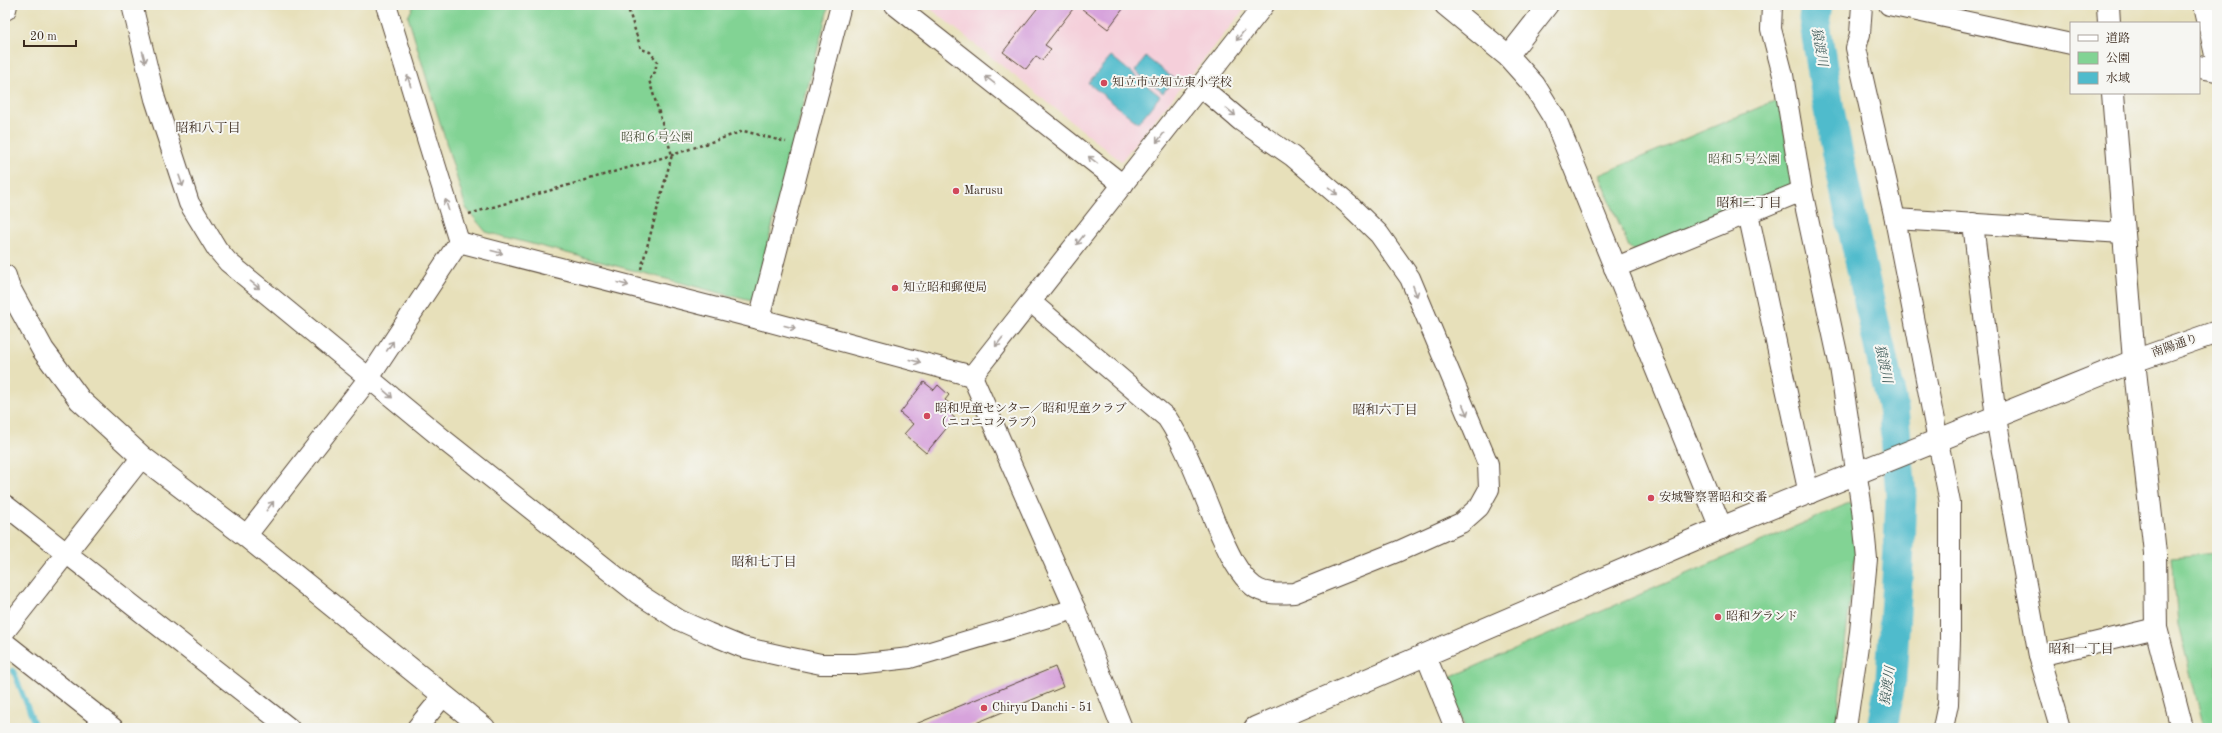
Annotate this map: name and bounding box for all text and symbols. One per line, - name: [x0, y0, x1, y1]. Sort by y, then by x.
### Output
- scale bar: [24, 22, 76, 48]
- legend: [2070, 22, 2200, 94]
- water label: 猿渡川: [1809, 26, 1830, 69]
- one-way arrow: [1236, 30, 1245, 41]
- text: 20 m: [30, 31, 57, 43]
- text: 道路: [2106, 31, 2130, 45]
- one-way arrow: [140, 50, 148, 63]
- text: 公園: [2106, 52, 2130, 65]
- text: 水域: [2106, 71, 2130, 85]
- one-way arrow: [405, 74, 412, 87]
- place label: 知立市立知立東小学校: [1112, 75, 1232, 89]
- one-way arrow: [985, 76, 996, 84]
- marker: 知立市立知立東小学校: [1099, 78, 1109, 88]
- one-way arrow: [1225, 107, 1236, 116]
- district label: 昭和八丁目: [175, 121, 241, 135]
- park label: 昭和６号公園: [621, 130, 693, 144]
- one-way arrow: [1156, 133, 1165, 143]
- park label: 昭和５号公園: [1708, 152, 1780, 166]
- one-way arrow: [1087, 156, 1098, 165]
- one-way arrow: [178, 175, 186, 187]
- place label: Marusu: [964, 185, 1004, 197]
- marker: Marusu: [951, 186, 961, 196]
- one-way arrow: [1328, 187, 1339, 196]
- district label: 昭和二丁目: [1716, 196, 1782, 210]
- one-way arrow: [443, 199, 450, 212]
- one-way arrow: [1075, 235, 1084, 246]
- one-way arrow: [490, 249, 503, 256]
- place label: 知立昭和郵便局: [903, 280, 987, 294]
- one-way arrow: [250, 281, 261, 290]
- one-way arrow: [616, 281, 629, 289]
- marker: 知立昭和郵便局: [890, 283, 900, 293]
- one-way arrow: [1411, 284, 1419, 296]
- one-way arrow: [783, 324, 796, 331]
- street label: 南陽通り: [2150, 331, 2200, 359]
- one-way arrow: [995, 337, 1004, 348]
- one-way arrow: [386, 341, 394, 352]
- water label: 猿渡川: [1873, 343, 1895, 386]
- one-way arrow: [908, 358, 921, 365]
- one-way arrow: [383, 390, 394, 399]
- place label: 昭和児童センター／昭和児童クラブ （ニコニコクラブ）: [935, 401, 1127, 429]
- district label: 昭和六丁目: [1352, 403, 1418, 417]
- one-way arrow: [1462, 404, 1470, 416]
- marker: 昭和児童センター／昭和児童クラブ （ニコニコクラブ）: [922, 411, 932, 421]
- place label: 安城警察署昭和交番: [1659, 490, 1767, 504]
- marker: 安城警察署昭和交番: [1646, 493, 1656, 503]
- one-way arrow: [265, 500, 274, 511]
- district label: 昭和七丁目: [731, 555, 797, 569]
- place label: 昭和グランド: [1726, 609, 1798, 623]
- marker: 昭和グランド: [1713, 612, 1723, 622]
- district label: 昭和一丁目: [2048, 642, 2114, 656]
- water label: 猿渡川: [1878, 664, 1897, 706]
- place label: Chiryu Danchi - 51: [992, 701, 1093, 714]
- marker: Chiryu Danchi - 51: [979, 703, 989, 713]

